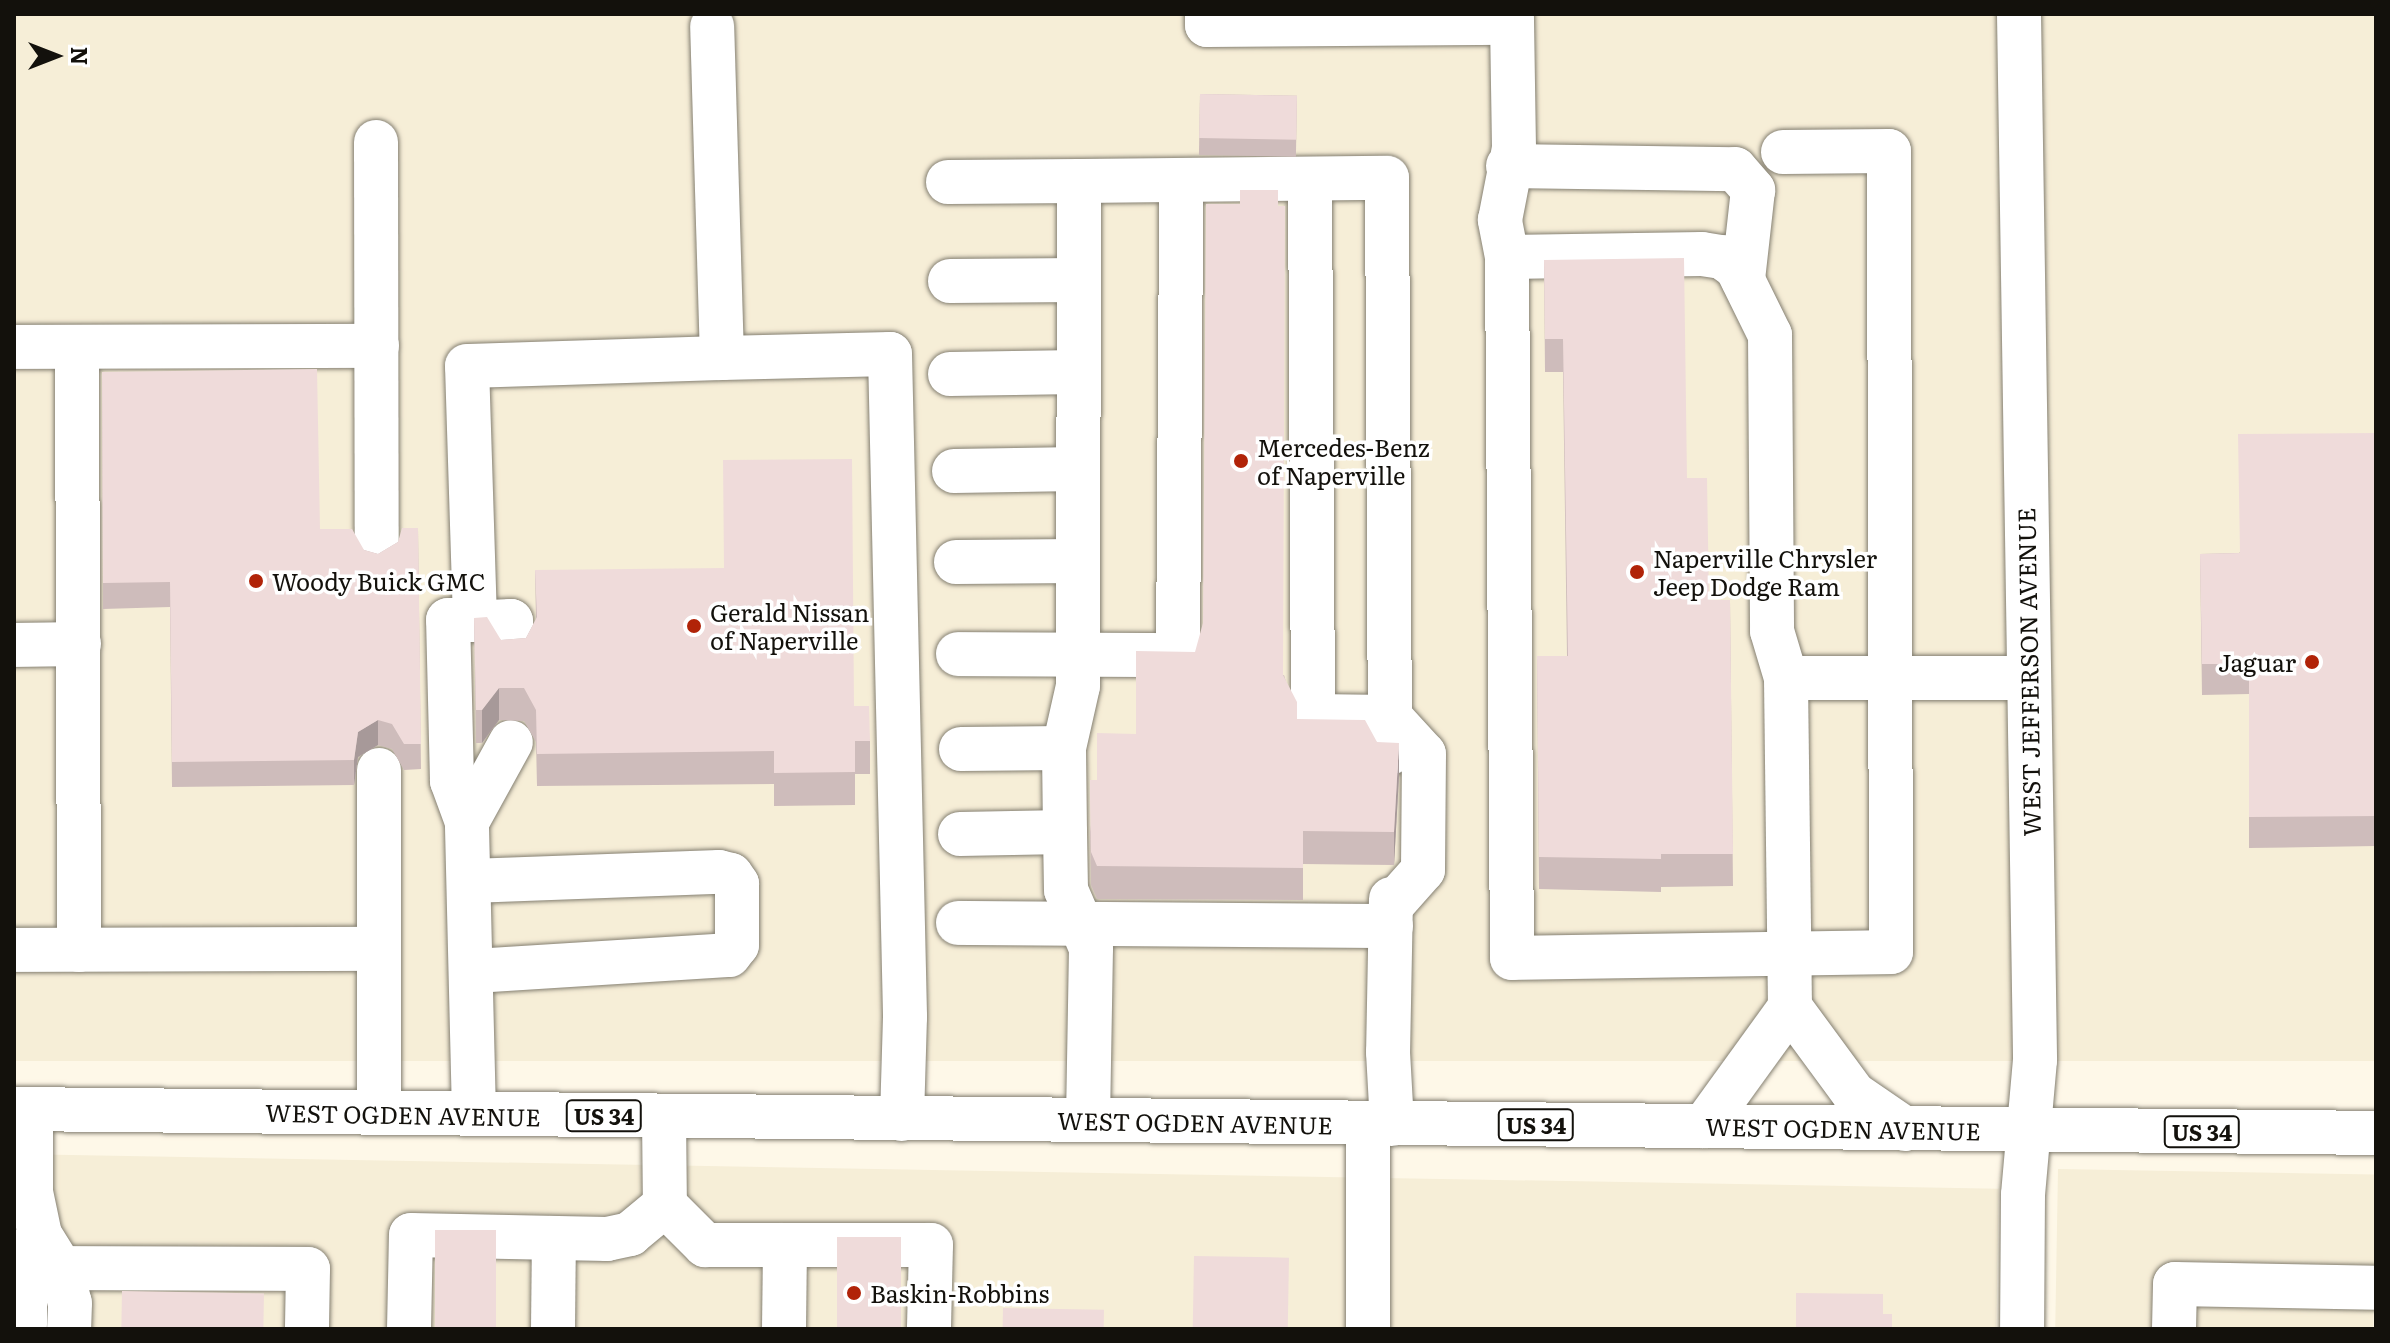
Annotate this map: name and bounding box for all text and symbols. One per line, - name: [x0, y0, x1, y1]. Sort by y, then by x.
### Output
- north arrow: [16, 16, 96, 96]
- text: N: [64, 47, 97, 65]
- place label: Mercedes-Benz of Naperville: [1257, 433, 1430, 489]
- marker: Mercedes-Benz of Naperville: [1232, 452, 1250, 470]
- street label: WEST JEFFERSON AVENUE: [2011, 507, 2045, 837]
- place label: Naperville Chrysler Jeep Dodge Ram: [1653, 544, 1877, 600]
- marker: Naperville Chrysler Jeep Dodge Ram: [1628, 563, 1646, 581]
- place label: Woody Buick GMC: [272, 567, 486, 595]
- marker: Woody Buick GMC: [247, 572, 265, 590]
- place label: Gerald Nissan of Naperville: [710, 598, 869, 654]
- marker: Gerald Nissan of Naperville: [685, 617, 703, 635]
- place label: Jaguar: [2218, 648, 2296, 676]
- marker: Jaguar: [2303, 653, 2321, 671]
- street label: WEST OGDEN AVENUE: [265, 1097, 541, 1131]
- road number: US 34: [564, 1098, 644, 1134]
- street label: WEST OGDEN AVENUE: [1057, 1105, 1333, 1139]
- road number: US 34: [1496, 1107, 1576, 1143]
- street label: WEST OGDEN AVENUE: [1705, 1111, 1981, 1145]
- road number: US 34: [2162, 1114, 2242, 1150]
- place label: Baskin-Robbins: [870, 1279, 1049, 1307]
- marker: Baskin-Robbins: [845, 1284, 863, 1302]

